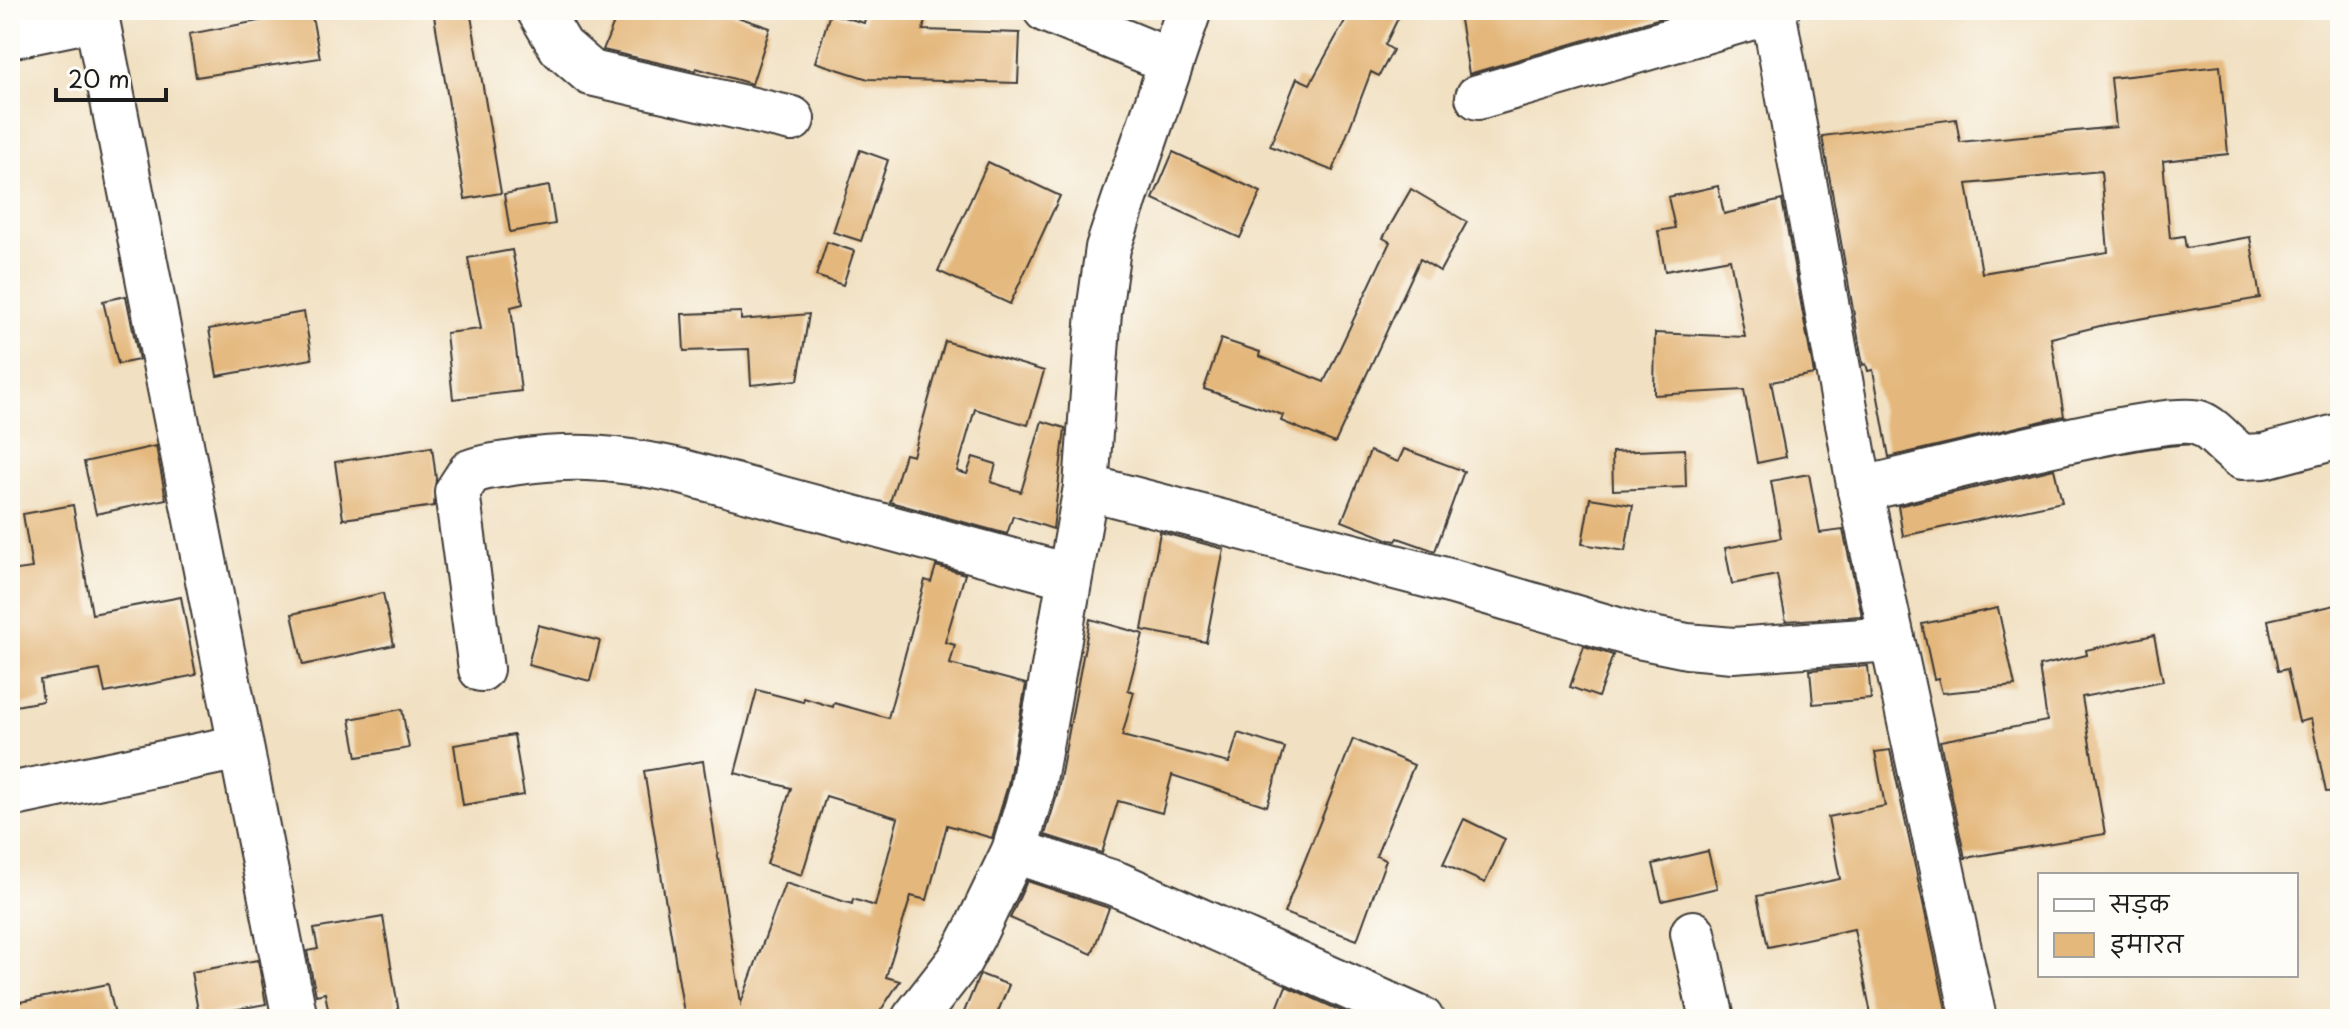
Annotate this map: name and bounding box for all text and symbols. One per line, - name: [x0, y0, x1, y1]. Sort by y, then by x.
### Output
- scale bar: [56, 52, 166, 102]
- text: 20 m: [68, 60, 130, 96]
- legend: [2038, 873, 2298, 977]
- text: सड़क: [2108, 885, 2171, 921]
- text: इमारत: [2110, 925, 2185, 961]

